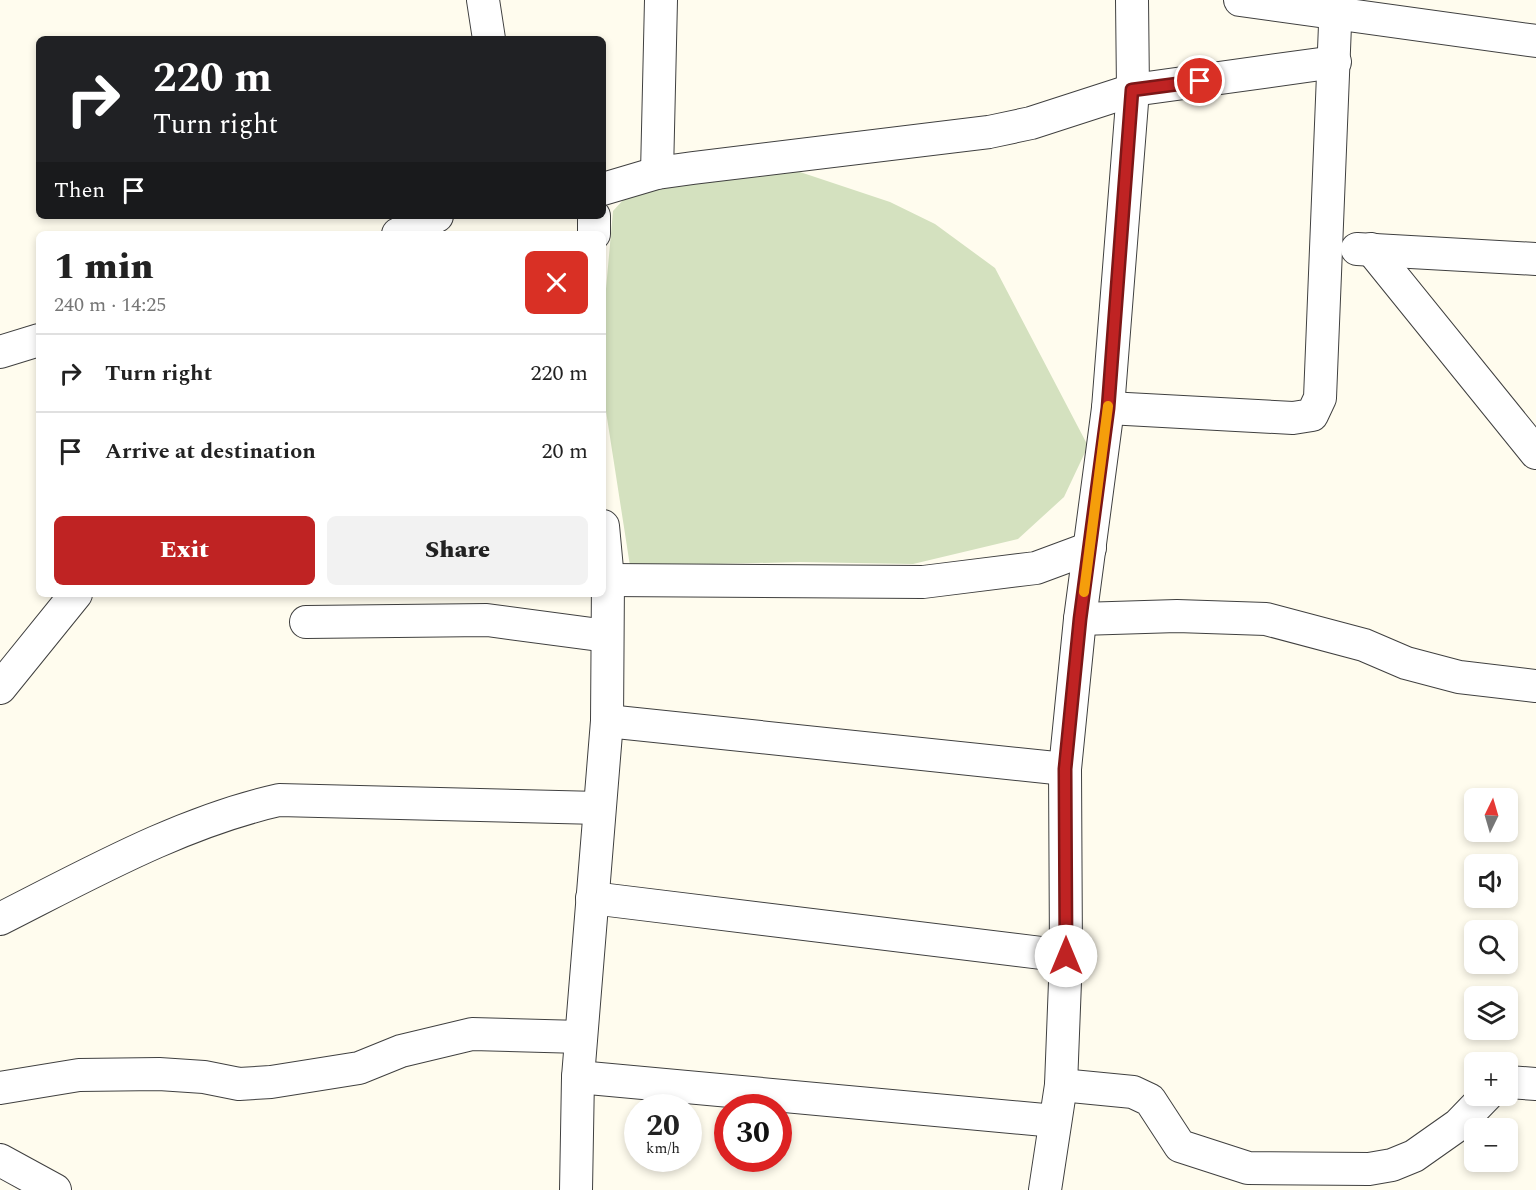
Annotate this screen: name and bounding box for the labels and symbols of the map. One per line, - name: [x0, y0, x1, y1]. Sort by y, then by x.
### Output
- pin: [1174, 55, 1225, 106]
- north arrow: [1464, 788, 1518, 842]
- position arrow: [1034, 924, 1098, 988]
- speed limit sign: 30: [714, 1094, 792, 1172]

